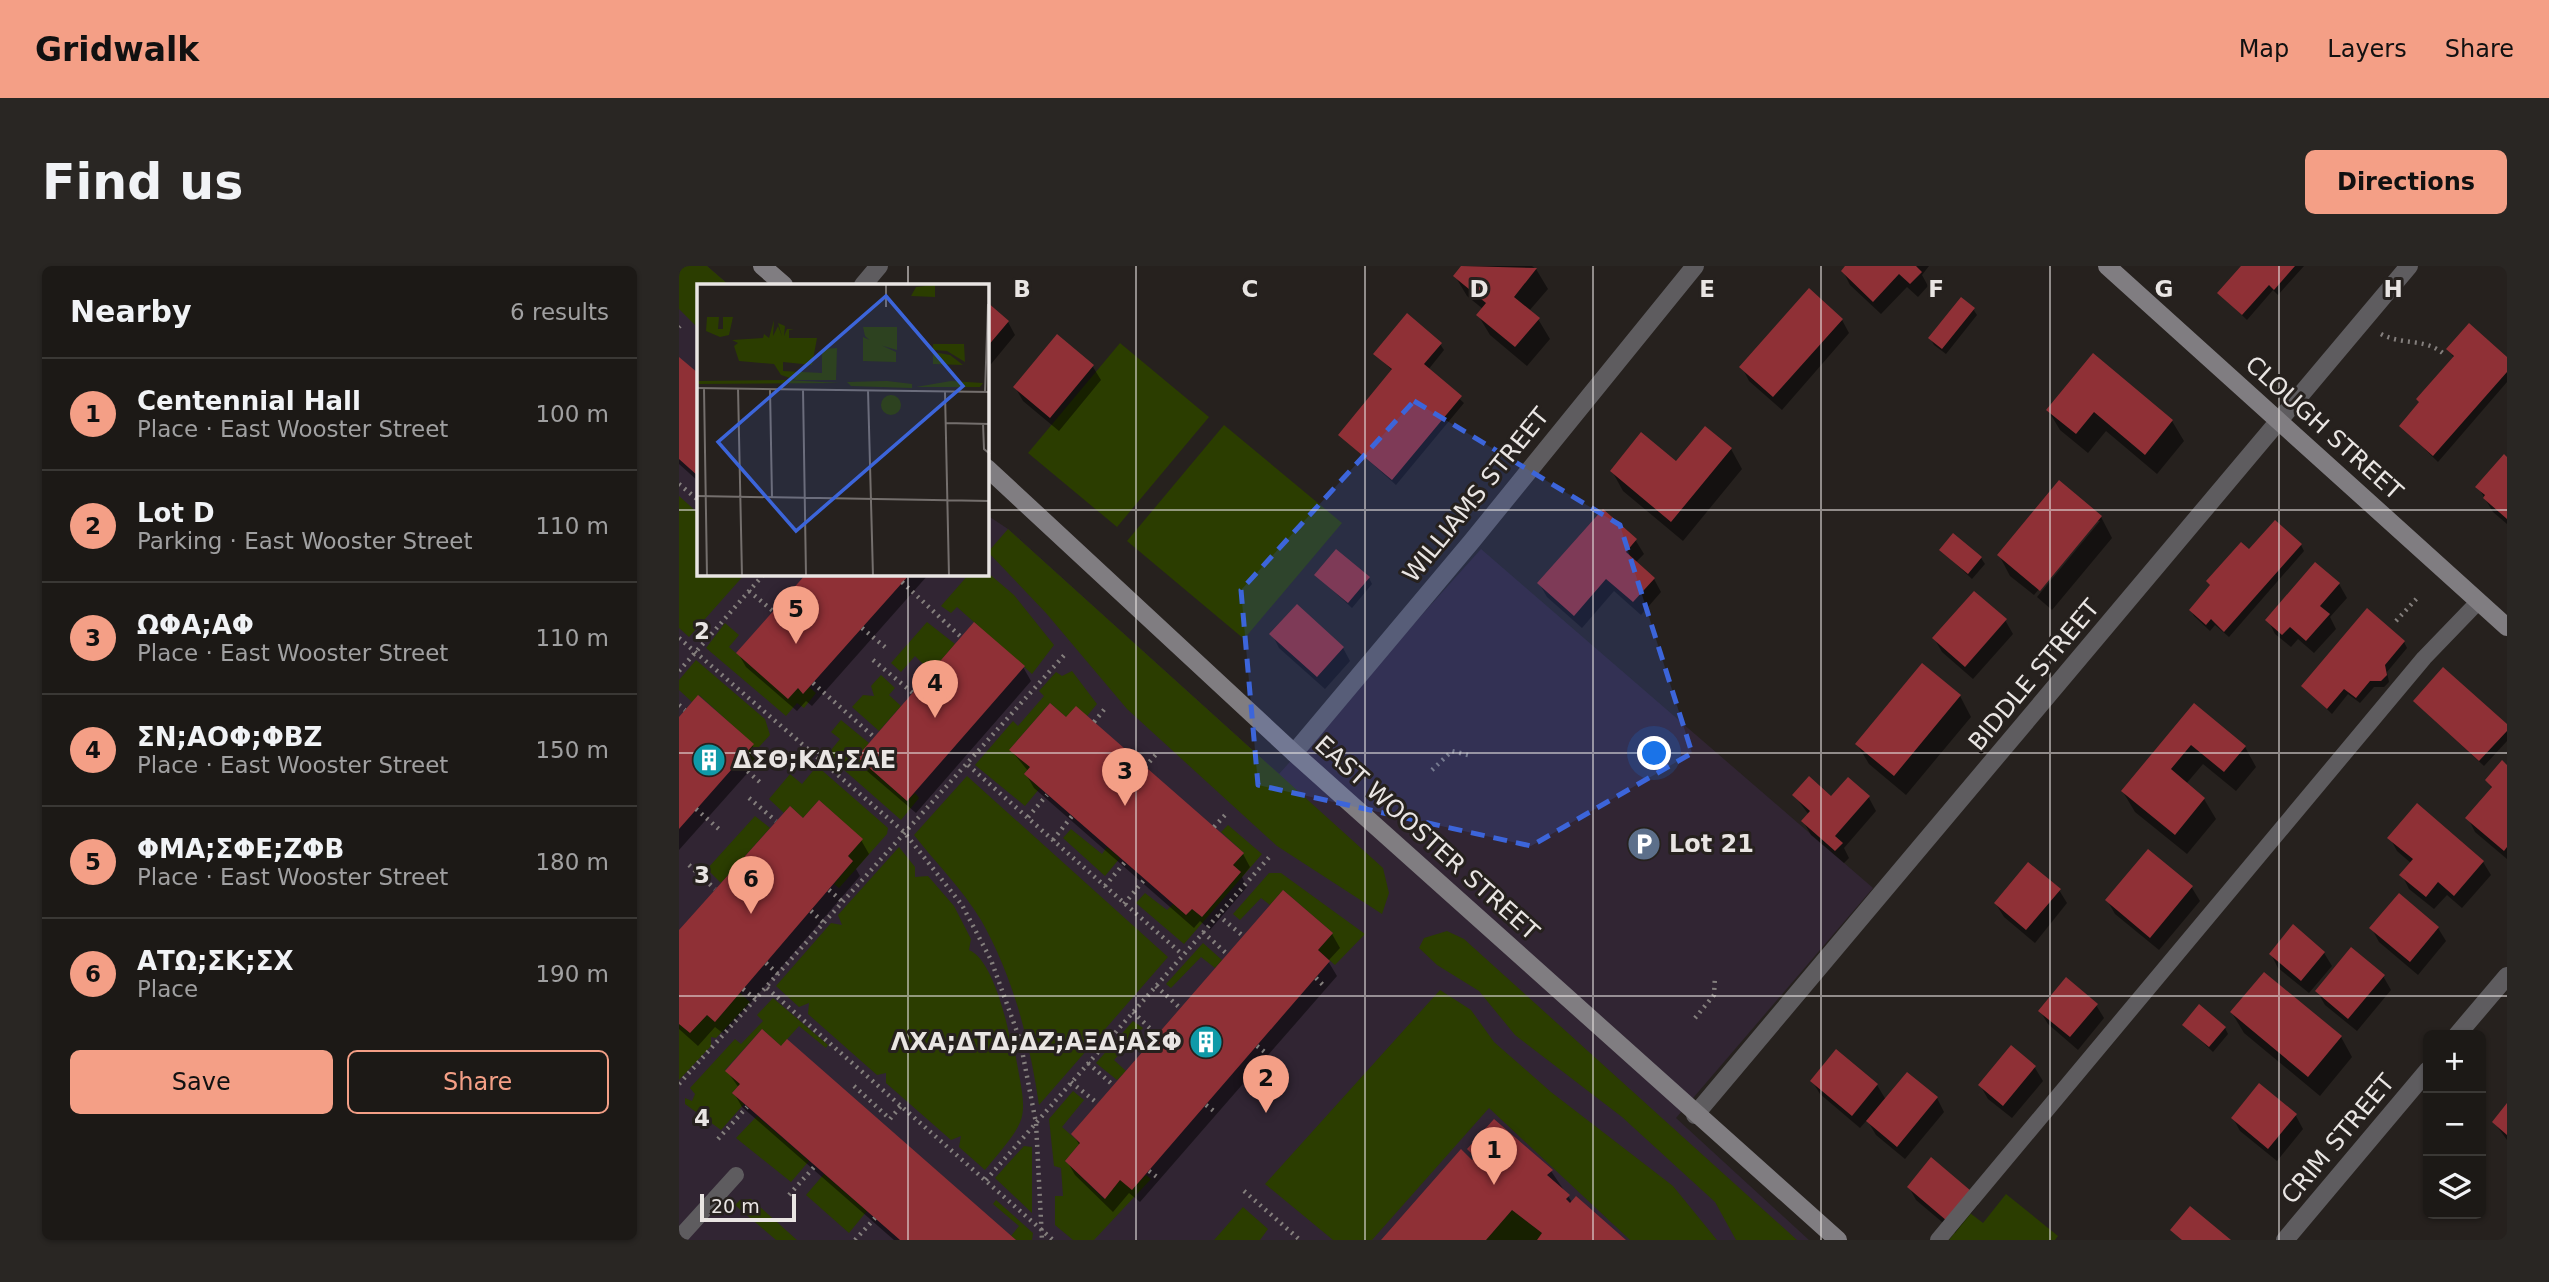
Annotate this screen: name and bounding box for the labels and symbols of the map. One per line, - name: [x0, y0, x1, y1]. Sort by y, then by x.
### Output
- text: B: [1013, 276, 1031, 302]
- text: C: [1242, 276, 1258, 302]
- text: D: [1469, 276, 1489, 302]
- text: E: [1699, 276, 1715, 302]
- text: F: [1928, 276, 1944, 302]
- text: G: [2155, 276, 2173, 302]
- text: H: [2383, 276, 2403, 302]
- inset map: [697, 284, 989, 576]
- street label: CLOUGH STREET: [2240, 350, 2409, 506]
- street label: WILLIAMS STREET: [1397, 402, 1555, 588]
- pin: 5: [773, 586, 819, 644]
- street label: BIDDLE STREET: [1963, 594, 2105, 756]
- text: 2: [694, 618, 710, 644]
- pin: 4: [912, 660, 958, 718]
- street label: EAST WOOSTER STREET: [1309, 730, 1545, 946]
- your location: [1637, 736, 1671, 770]
- building icon: ΔΣΘ;ΚΔ;ΣΑΕ: [690, 741, 728, 779]
- place label: ΔΣΘ;ΚΔ;ΣΑΕ: [733, 746, 896, 774]
- pin: 3: [1102, 748, 1148, 806]
- parking icon: Lot 21: [1625, 825, 1663, 863]
- place label: Lot 21: [1669, 830, 1754, 858]
- pin: 6: [728, 856, 774, 914]
- text: 3: [694, 862, 710, 888]
- building icon: ΛΧΑ;ΔΤΔ;ΔΖ;ΑΞΔ;ΑΣΦ: [1187, 1023, 1225, 1061]
- place label: ΛΧΑ;ΔΤΔ;ΔΖ;ΑΞΔ;ΑΣΦ: [891, 1028, 1182, 1056]
- pin: 2: [1243, 1055, 1289, 1113]
- street label: CRIM STREET: [2276, 1068, 2400, 1209]
- text: 4: [694, 1105, 710, 1131]
- pin: 1: [1471, 1127, 1517, 1185]
- scale bar: [700, 1191, 796, 1223]

